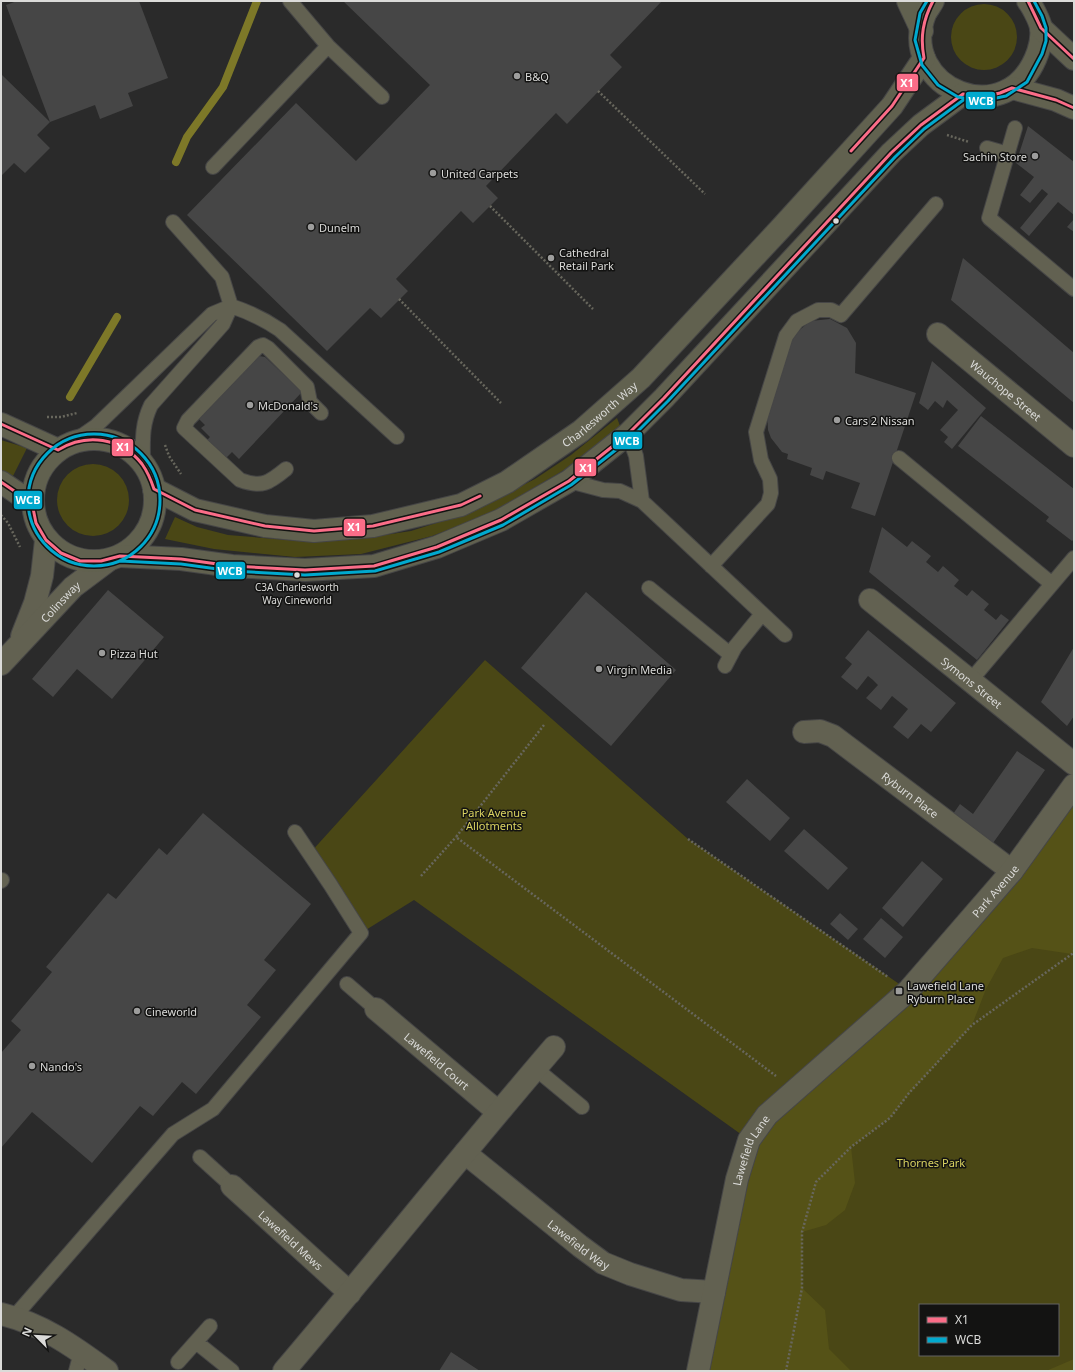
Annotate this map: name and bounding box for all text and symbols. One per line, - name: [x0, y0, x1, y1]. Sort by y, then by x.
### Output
- place label: B&Q: [525, 69, 549, 84]
- marker: B&Q: [512, 71, 522, 81]
- line badge: X1: [896, 73, 919, 92]
- text: X1: [900, 75, 914, 90]
- line badge: WCB: [965, 91, 996, 110]
- text: WCB: [969, 93, 993, 108]
- place label: Sachin Store: [963, 149, 1027, 164]
- marker: Sachin Store: [1030, 151, 1040, 161]
- place label: United Carpets: [441, 166, 518, 181]
- marker: United Carpets: [428, 168, 438, 178]
- unlabelled marker: [831, 216, 841, 226]
- place label: Dunelm: [319, 220, 360, 235]
- marker: Dunelm: [306, 222, 316, 232]
- place label: Cathedral Retail Park: [559, 245, 614, 273]
- marker: Cathedral Retail Park: [546, 253, 556, 263]
- street label: Wauchope Street: [967, 356, 1045, 424]
- street label: Charlesworth Way: [558, 377, 640, 450]
- place label: McDonald's: [258, 398, 318, 413]
- marker: McDonald's: [245, 400, 255, 410]
- place label: Cars 2 Nissan: [845, 413, 915, 428]
- marker: Cars 2 Nissan: [832, 415, 842, 425]
- line badge: WCB: [612, 431, 643, 450]
- text: WCB: [615, 433, 639, 448]
- line badge: X1: [111, 438, 134, 457]
- text: X1: [116, 439, 130, 454]
- line badge: X1: [574, 458, 597, 477]
- text: X1: [579, 460, 593, 475]
- line badge: WCB: [13, 490, 43, 510]
- text: WCB: [16, 492, 40, 507]
- line badge: X1: [343, 518, 366, 537]
- text: X1: [347, 519, 361, 534]
- line badge: WCB: [215, 561, 246, 580]
- text: WCB: [218, 563, 242, 578]
- marker: C3A Charlesworth Way Cineworld: [292, 570, 302, 580]
- street label: Colinsway: [37, 577, 83, 625]
- place label: C3A Charlesworth Way Cineworld: [255, 580, 339, 607]
- place label: Pizza Hut: [110, 646, 158, 661]
- marker: Pizza Hut: [97, 648, 107, 658]
- street label: Symons Street: [938, 653, 1006, 711]
- place label: Virgin Media: [607, 662, 672, 677]
- marker: Virgin Media: [594, 664, 604, 674]
- street label: Ryburn Place: [879, 768, 942, 821]
- park label: Park Avenue Allotments: [462, 805, 526, 833]
- street label: Park Avenue: [968, 861, 1022, 920]
- place label: Lawefield Lane Ryburn Place: [907, 978, 984, 1006]
- marker: Lawefield Lane Ryburn Place: [894, 986, 904, 996]
- place label: Cineworld: [145, 1004, 197, 1019]
- marker: Cineworld: [132, 1006, 142, 1016]
- street label: Lawefield Court: [401, 1029, 473, 1093]
- place label: Nando's: [40, 1059, 82, 1074]
- marker: Nando's: [27, 1061, 37, 1071]
- street label: Lawefield Lane: [728, 1111, 773, 1187]
- park label: Thornes Park: [897, 1155, 965, 1170]
- street label: Lawefield Mews: [256, 1207, 327, 1273]
- street label: Lawefield Way: [545, 1216, 612, 1273]
- legend: [919, 1304, 1059, 1356]
- text: X1: [955, 1311, 969, 1328]
- north arrow: [16, 1316, 56, 1356]
- text: N: [18, 1325, 35, 1339]
- text: WCB: [955, 1331, 982, 1348]

